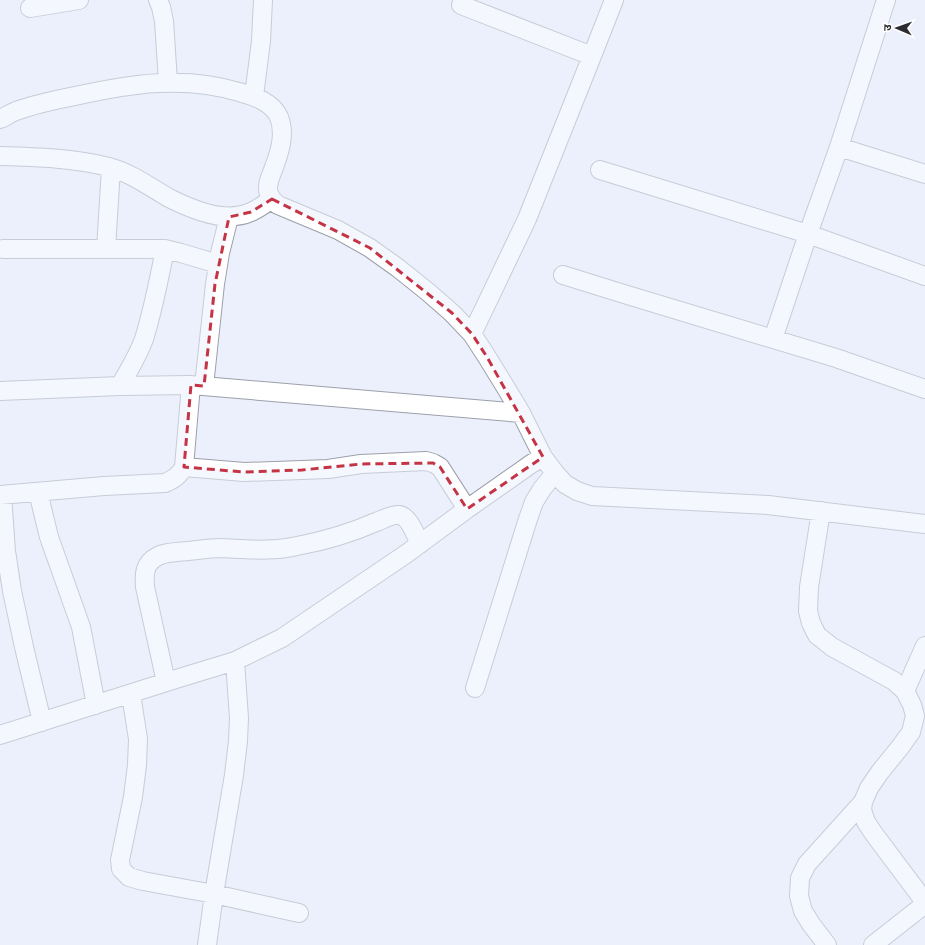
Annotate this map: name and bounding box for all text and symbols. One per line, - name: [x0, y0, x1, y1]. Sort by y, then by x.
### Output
- north arrow: [877, 8, 917, 48]
- text: उ: [881, 24, 893, 31]

